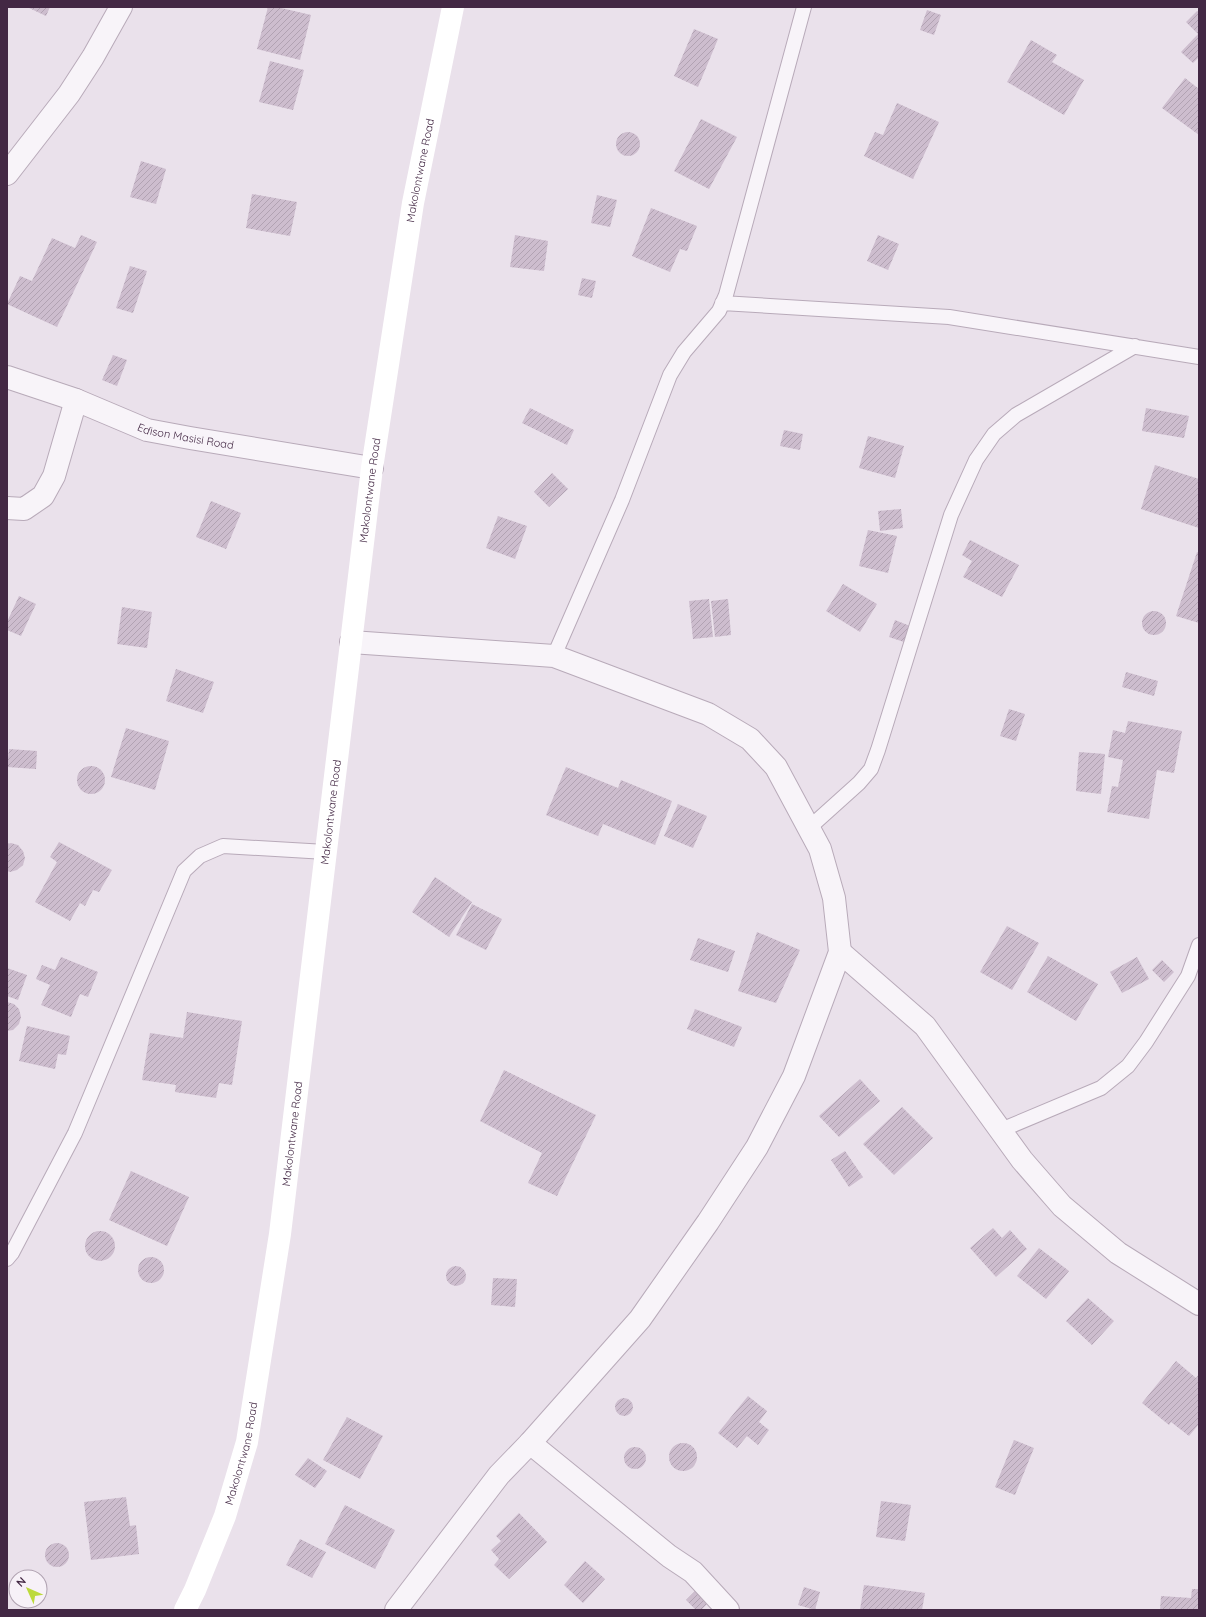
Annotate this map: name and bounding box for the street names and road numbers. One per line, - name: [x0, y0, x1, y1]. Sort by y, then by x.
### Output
- street label: Makolontwane Road: [403, 117, 437, 223]
- street label: Edison Masisi Road: [135, 420, 235, 452]
- street label: Makolontwane Road: [356, 437, 384, 544]
- street label: Makolontwane Road: [317, 759, 344, 865]
- street label: Makolontwane Road: [279, 1080, 305, 1187]
- street label: Makolontwane Road: [222, 1401, 260, 1507]

